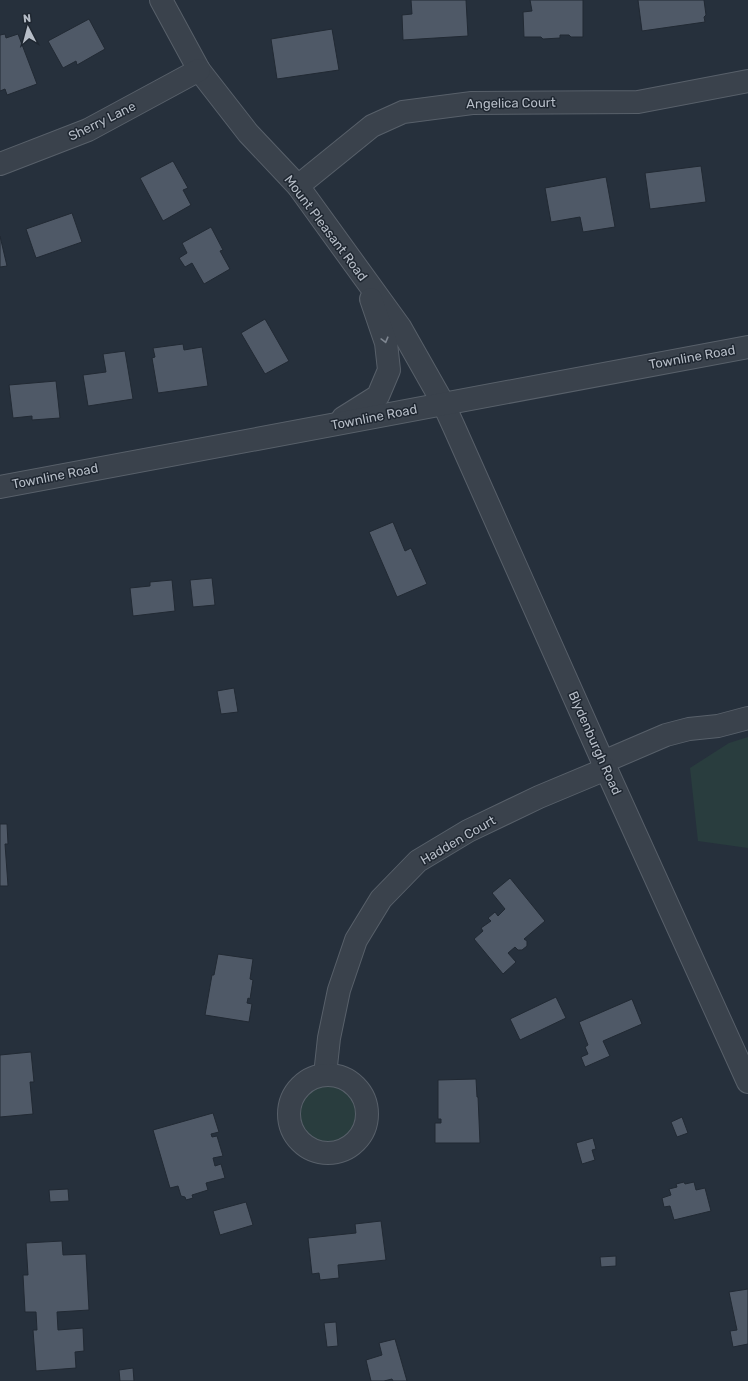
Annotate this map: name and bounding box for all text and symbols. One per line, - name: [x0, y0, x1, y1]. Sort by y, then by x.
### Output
- north arrow: [8, 8, 48, 48]
- text: N: [22, 12, 32, 25]
- street label: Angelica Court: [466, 95, 556, 112]
- street label: Sherry Lane: [66, 98, 138, 144]
- street label: Mount Pleasant Road: [281, 172, 371, 284]
- one-way arrow: [380, 337, 389, 344]
- street label: Townline Road: [648, 342, 736, 372]
- street label: Townline Road: [330, 401, 418, 433]
- street label: Townline Road: [11, 460, 99, 492]
- street label: Blydenburgh Road: [565, 689, 625, 797]
- street label: Hadden Court: [418, 812, 498, 868]

